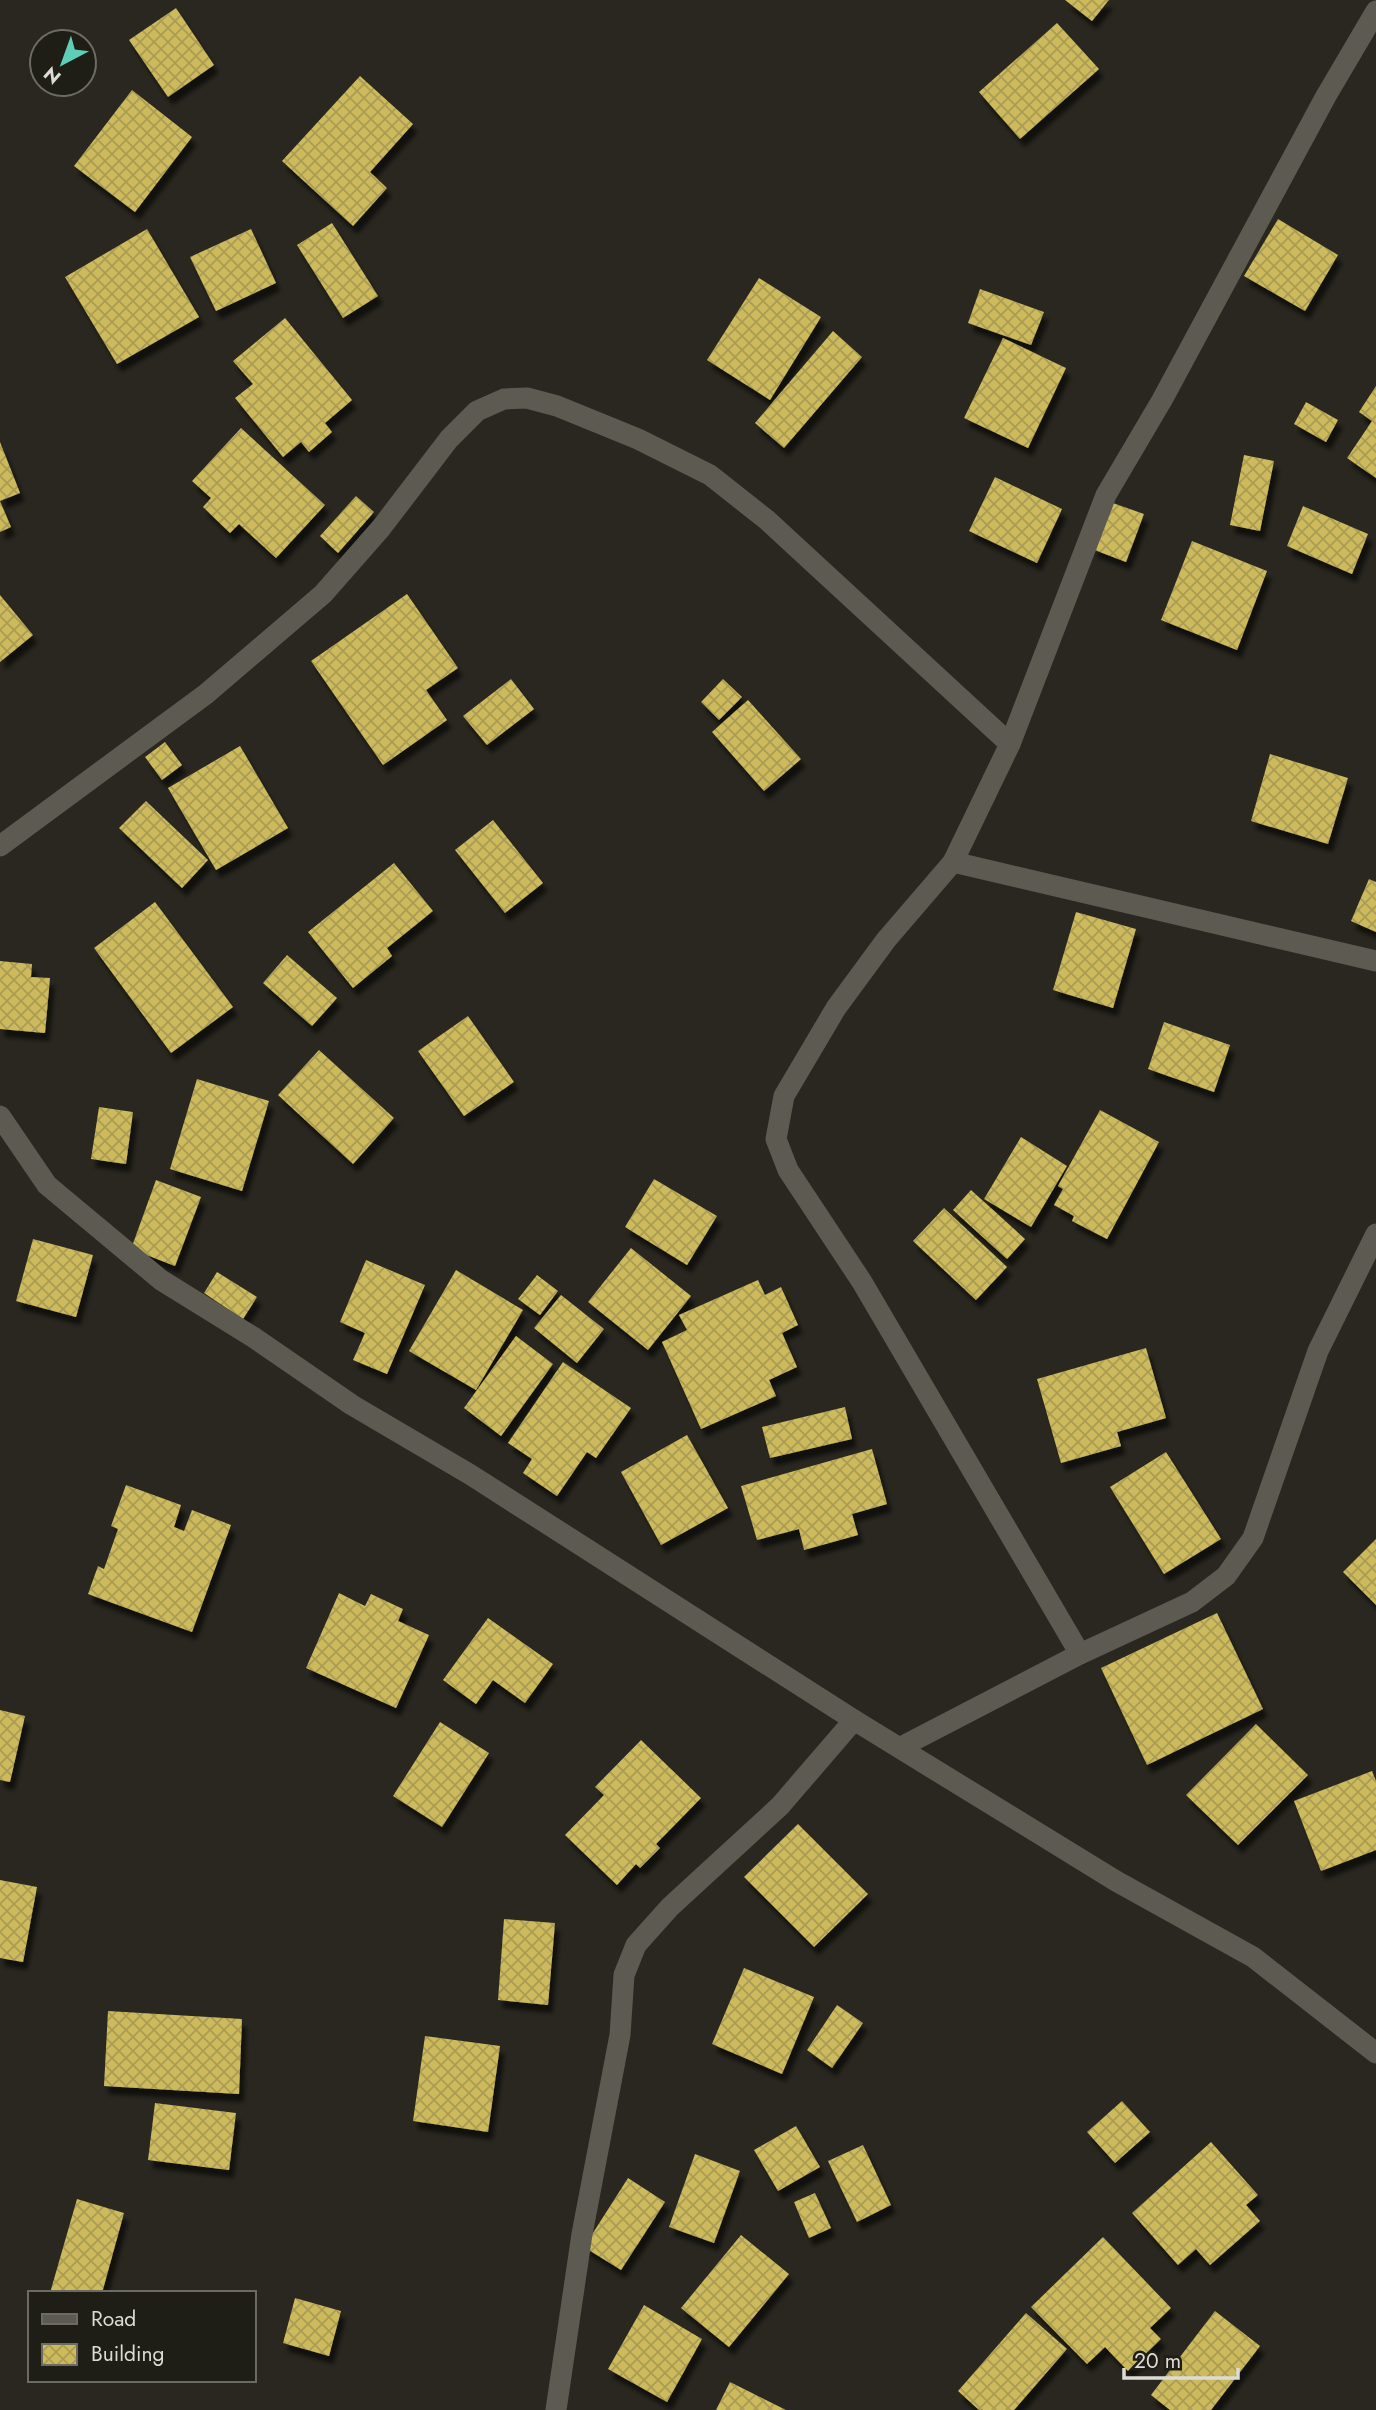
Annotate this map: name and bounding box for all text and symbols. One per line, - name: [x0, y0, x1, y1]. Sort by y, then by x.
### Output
- north arrow: [28, 28, 98, 98]
- text: N: [38, 60, 67, 91]
- legend: [28, 2291, 256, 2382]
- text: Road: [91, 2304, 136, 2334]
- scale bar: [1124, 2336, 1238, 2380]
- text: Building: [91, 2339, 164, 2369]
- text: 20 m: [1134, 2346, 1181, 2376]

